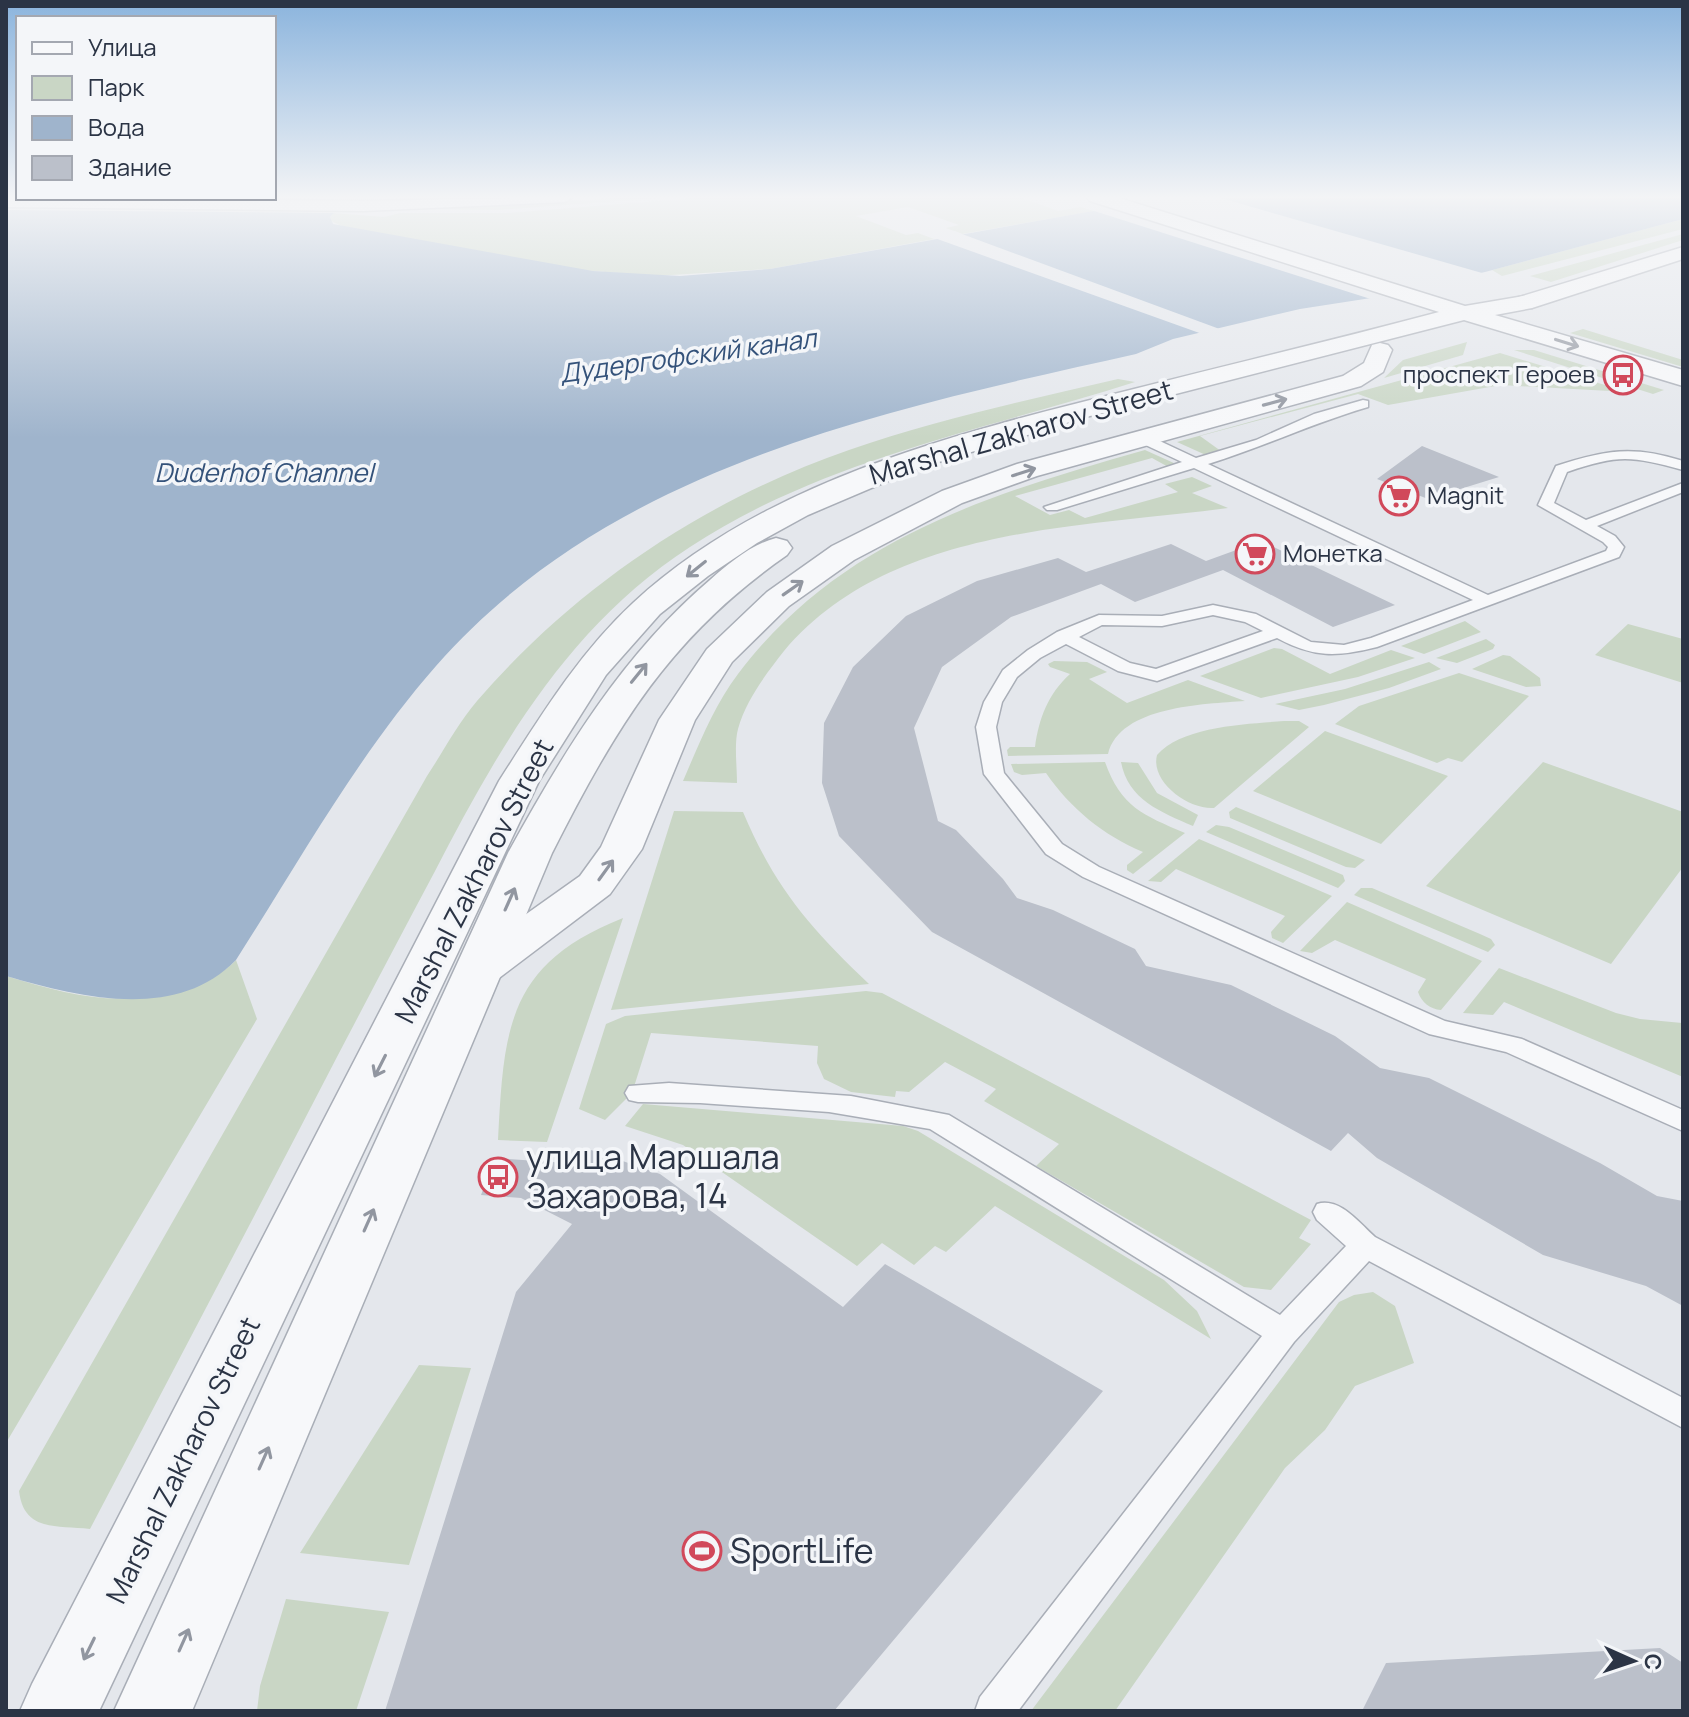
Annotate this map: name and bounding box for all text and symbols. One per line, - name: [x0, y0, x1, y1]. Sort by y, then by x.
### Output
- legend: [16, 16, 276, 200]
- text: Улица: [88, 30, 157, 63]
- text: Парк: [88, 70, 145, 103]
- text: Вода: [88, 110, 145, 143]
- text: Здание: [88, 150, 172, 183]
- water label: Дудергофский канал: [557, 319, 820, 391]
- one-way arrow: [1554, 336, 1580, 351]
- bus stop icon: проспект Героев: [1602, 354, 1644, 396]
- place label: проспект Героев: [1403, 357, 1595, 390]
- street label: Marshal Zakharov Street: [864, 369, 1177, 493]
- one-way arrow: [1261, 394, 1287, 409]
- water label: Duderhof Channel: [155, 454, 376, 490]
- one-way arrow: [1011, 463, 1036, 478]
- supermarket icon: Magnit: [1378, 475, 1420, 517]
- place label: Magnit: [1427, 478, 1504, 511]
- supermarket icon: Монетка: [1234, 533, 1276, 575]
- place label: Монетка: [1283, 536, 1383, 569]
- one-way arrow: [686, 560, 707, 577]
- one-way arrow: [782, 580, 804, 596]
- one-way arrow: [630, 663, 648, 684]
- street label: Marshal Zakharov Street: [385, 732, 561, 1029]
- one-way arrow: [597, 860, 614, 881]
- one-way arrow: [504, 887, 519, 911]
- one-way arrow: [372, 1053, 387, 1077]
- place label: улица Маршала Захарова, 14: [526, 1133, 780, 1218]
- bus stop icon: улица Маршала Захарова, 14: [477, 1156, 519, 1198]
- one-way arrow: [363, 1209, 378, 1233]
- street label: Marshal Zakharov Street: [96, 1310, 268, 1609]
- one-way arrow: [258, 1447, 273, 1471]
- place label: SportLife: [730, 1527, 874, 1573]
- sports icon: SportLife: [681, 1530, 723, 1572]
- north arrow: [1593, 1621, 1673, 1701]
- one-way arrow: [178, 1628, 193, 1653]
- one-way arrow: [81, 1637, 96, 1661]
- text: С: [1638, 1653, 1668, 1671]

